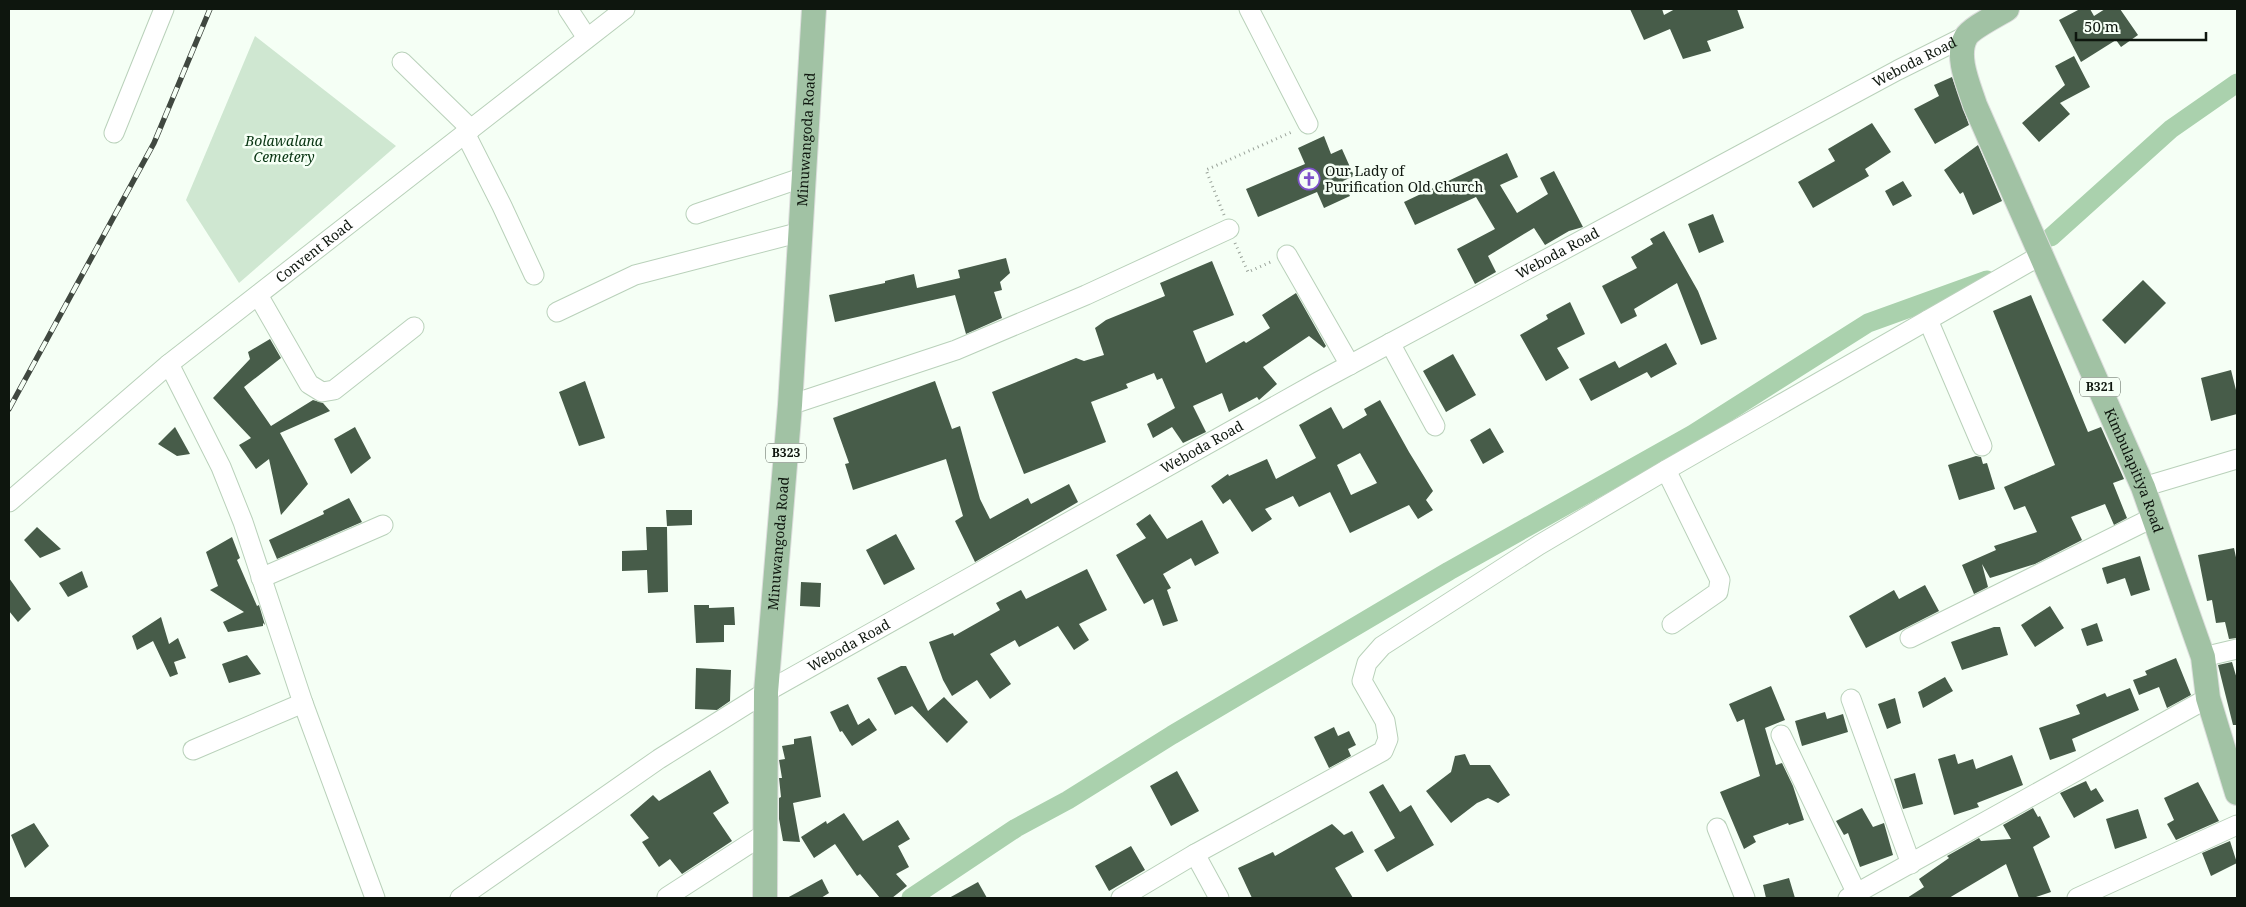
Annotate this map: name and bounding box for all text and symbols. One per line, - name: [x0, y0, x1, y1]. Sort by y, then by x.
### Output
- scale bar: [2076, 10, 2206, 42]
- text: 50 m: [2084, 16, 2119, 36]
- street label: Weboda Road: [1869, 32, 1960, 91]
- street label: Minuwangoda Road: [792, 72, 819, 207]
- park label: Bolawalana Cemetery: [244, 131, 324, 166]
- place label: Our Lady of Purification Old Church: [1325, 161, 1483, 196]
- church icon: Our Lady of Purification Old Church: [1297, 167, 1321, 191]
- street label: Convent Road: [271, 215, 356, 287]
- street label: Weboda Road: [1512, 222, 1603, 283]
- road number: B321: [2080, 378, 2120, 397]
- street label: Kimbulapitiya Road: [2100, 405, 2168, 535]
- street label: Weboda Road: [1157, 416, 1247, 478]
- road number: B323: [766, 443, 806, 462]
- street label: Minuwangoda Road: [763, 475, 793, 611]
- street label: Weboda Road: [804, 614, 894, 676]

